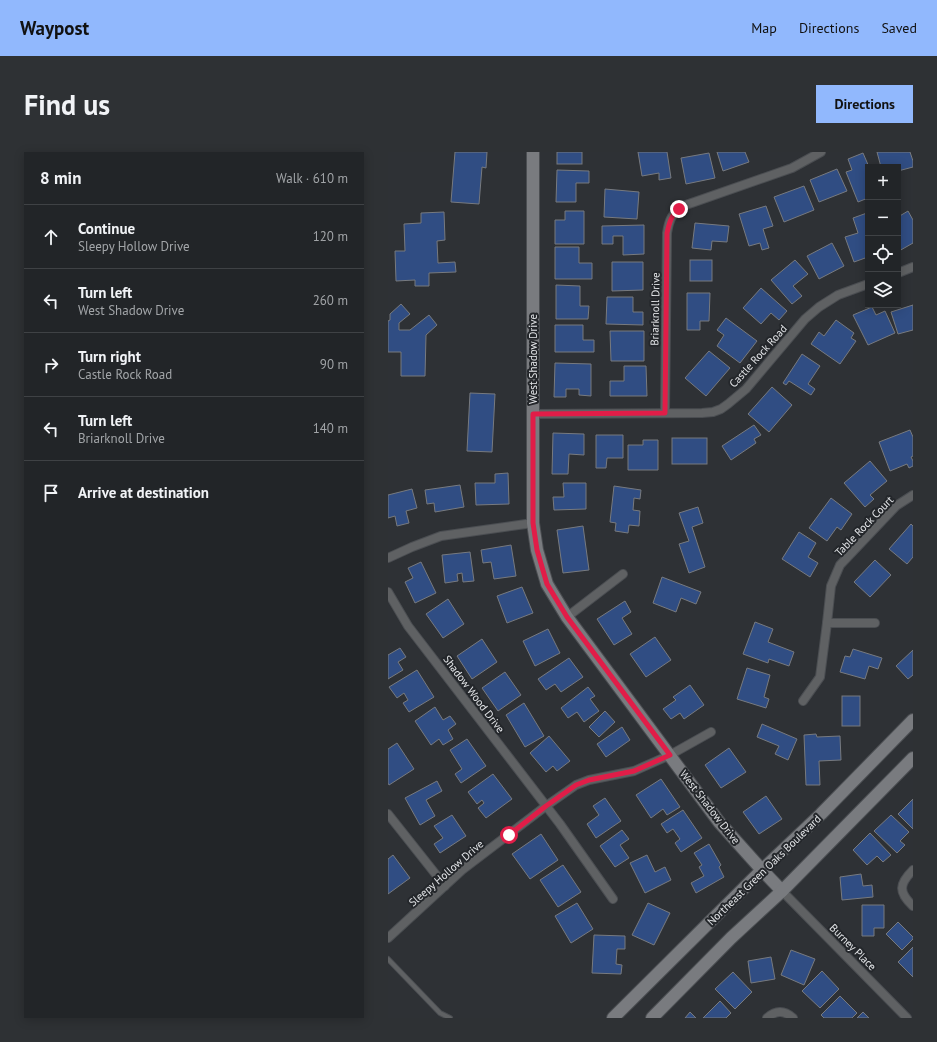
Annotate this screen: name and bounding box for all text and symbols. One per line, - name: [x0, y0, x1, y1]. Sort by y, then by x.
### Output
- text: Waypost: [20, 16, 89, 40]
- text: Map: [751, 19, 777, 37]
- text: Directions: [799, 19, 859, 37]
- text: Saved: [881, 19, 917, 37]
- button: Directions: [816, 85, 913, 123]
- text: Find us: [24, 86, 110, 123]
- map controls: [865, 164, 901, 308]
- button: +: [865, 164, 901, 200]
- text: 8 min: [40, 167, 81, 189]
- text: Walk · 610 m: [276, 170, 348, 187]
- route end: [670, 200, 688, 218]
- button: −: [865, 200, 901, 236]
- text: Continue: [78, 219, 135, 238]
- icon: ahead: [40, 226, 62, 248]
- text: 120 m: [313, 228, 348, 245]
- button: locate: [865, 236, 901, 272]
- text: Sleepy Hollow Drive: [78, 238, 190, 255]
- street label: Briarknoll Drive: [647, 272, 663, 346]
- button: layers: [865, 272, 901, 308]
- text: Turn left: [78, 283, 132, 302]
- icon: left: [40, 290, 62, 312]
- text: 260 m: [313, 292, 348, 309]
- text: West Shadow Drive: [78, 302, 184, 319]
- street label: West Shadow Drive: [526, 314, 540, 404]
- street label: Castle Rock Road: [726, 322, 790, 390]
- text: Turn right: [78, 347, 141, 366]
- icon: right: [40, 354, 62, 376]
- text: 90 m: [320, 356, 348, 373]
- text: Castle Rock Road: [78, 366, 172, 383]
- text: Turn left: [78, 411, 132, 430]
- icon: left: [40, 418, 62, 440]
- text: 140 m: [313, 420, 348, 437]
- text: Briarknoll Drive: [78, 430, 165, 447]
- icon: arrive: [40, 482, 62, 504]
- text: Arrive at destination: [78, 483, 209, 502]
- street label: Table Rock Court: [832, 493, 896, 559]
- street label: Shadow Wood Drive: [440, 652, 508, 736]
- street label: West Shadow Drive: [677, 767, 743, 847]
- street label: Northeast Green Oaks Boulevard: [704, 812, 824, 928]
- route start: [500, 826, 518, 844]
- street label: Sleepy Hollow Drive: [406, 836, 487, 909]
- street label: Burney Place: [827, 921, 880, 974]

